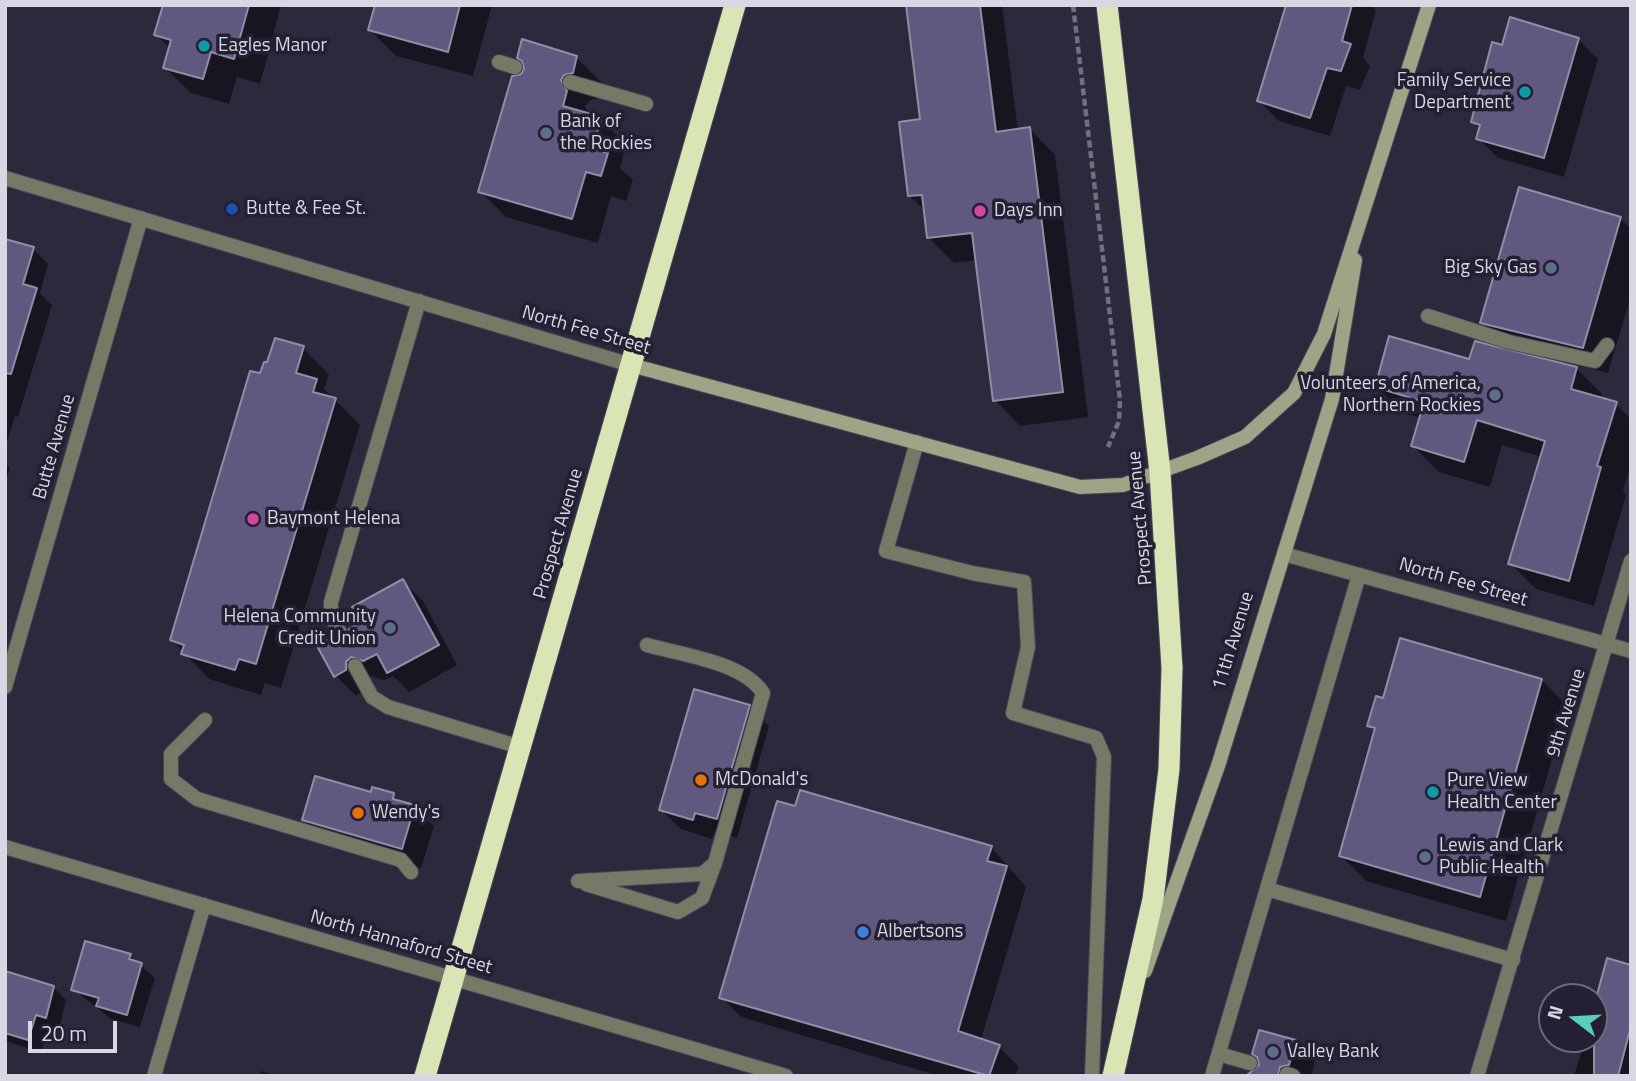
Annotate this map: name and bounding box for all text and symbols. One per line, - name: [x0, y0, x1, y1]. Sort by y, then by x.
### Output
- place label: Eagles Manor: [218, 35, 327, 57]
- marker: Eagles Manor: [196, 38, 212, 54]
- place label: Family Service Department: [1397, 70, 1511, 114]
- marker: Family Service Department: [1517, 84, 1533, 100]
- place label: Bank of the Rockies: [560, 111, 652, 155]
- marker: Bank of the Rockies: [538, 125, 554, 141]
- place label: Butte & Fee St.: [246, 198, 366, 220]
- place label: Days Inn: [994, 200, 1063, 222]
- marker: Butte & Fee St.: [224, 201, 240, 217]
- marker: Days Inn: [972, 203, 988, 219]
- place label: Big Sky Gas: [1444, 257, 1537, 279]
- marker: Big Sky Gas: [1543, 260, 1559, 276]
- street label: North Fee Street: [519, 302, 653, 360]
- place label: Volunteers of America, Northern Rockies: [1300, 373, 1481, 417]
- marker: Volunteers of America, Northern Rockies: [1487, 387, 1503, 403]
- street label: Butte Avenue: [29, 392, 81, 502]
- street label: Prospect Avenue: [1124, 450, 1158, 586]
- street label: Prospect Avenue: [529, 466, 589, 602]
- place label: Baymont Helena: [267, 508, 400, 530]
- marker: Baymont Helena: [245, 511, 261, 527]
- street label: North Fee Street: [1396, 554, 1530, 612]
- street label: 11th Avenue: [1208, 589, 1260, 693]
- place label: Helena Community Credit Union: [224, 606, 376, 650]
- marker: Helena Community Credit Union: [382, 620, 398, 636]
- street label: 9th Avenue: [1543, 666, 1591, 760]
- place label: McDonald's: [715, 769, 808, 791]
- place label: Pure View Health Center: [1447, 770, 1557, 814]
- marker: McDonald's: [693, 772, 709, 788]
- marker: Pure View Health Center: [1425, 784, 1441, 800]
- place label: Wendy's: [372, 802, 440, 824]
- marker: Wendy's: [350, 805, 366, 821]
- place label: Lewis and Clark Public Health: [1439, 835, 1563, 879]
- marker: Lewis and Clark Public Health: [1417, 849, 1433, 865]
- street label: North Hannaford Street: [307, 906, 495, 980]
- place label: Albertsons: [877, 921, 963, 943]
- marker: Albertsons: [855, 924, 871, 940]
- north arrow: [1538, 983, 1608, 1053]
- text: N: [1539, 1002, 1570, 1023]
- scale bar: [32, 1007, 121, 1052]
- text: 20 m: [41, 1017, 87, 1049]
- place label: Valley Bank: [1287, 1041, 1379, 1063]
- marker: Valley Bank: [1265, 1044, 1281, 1060]

